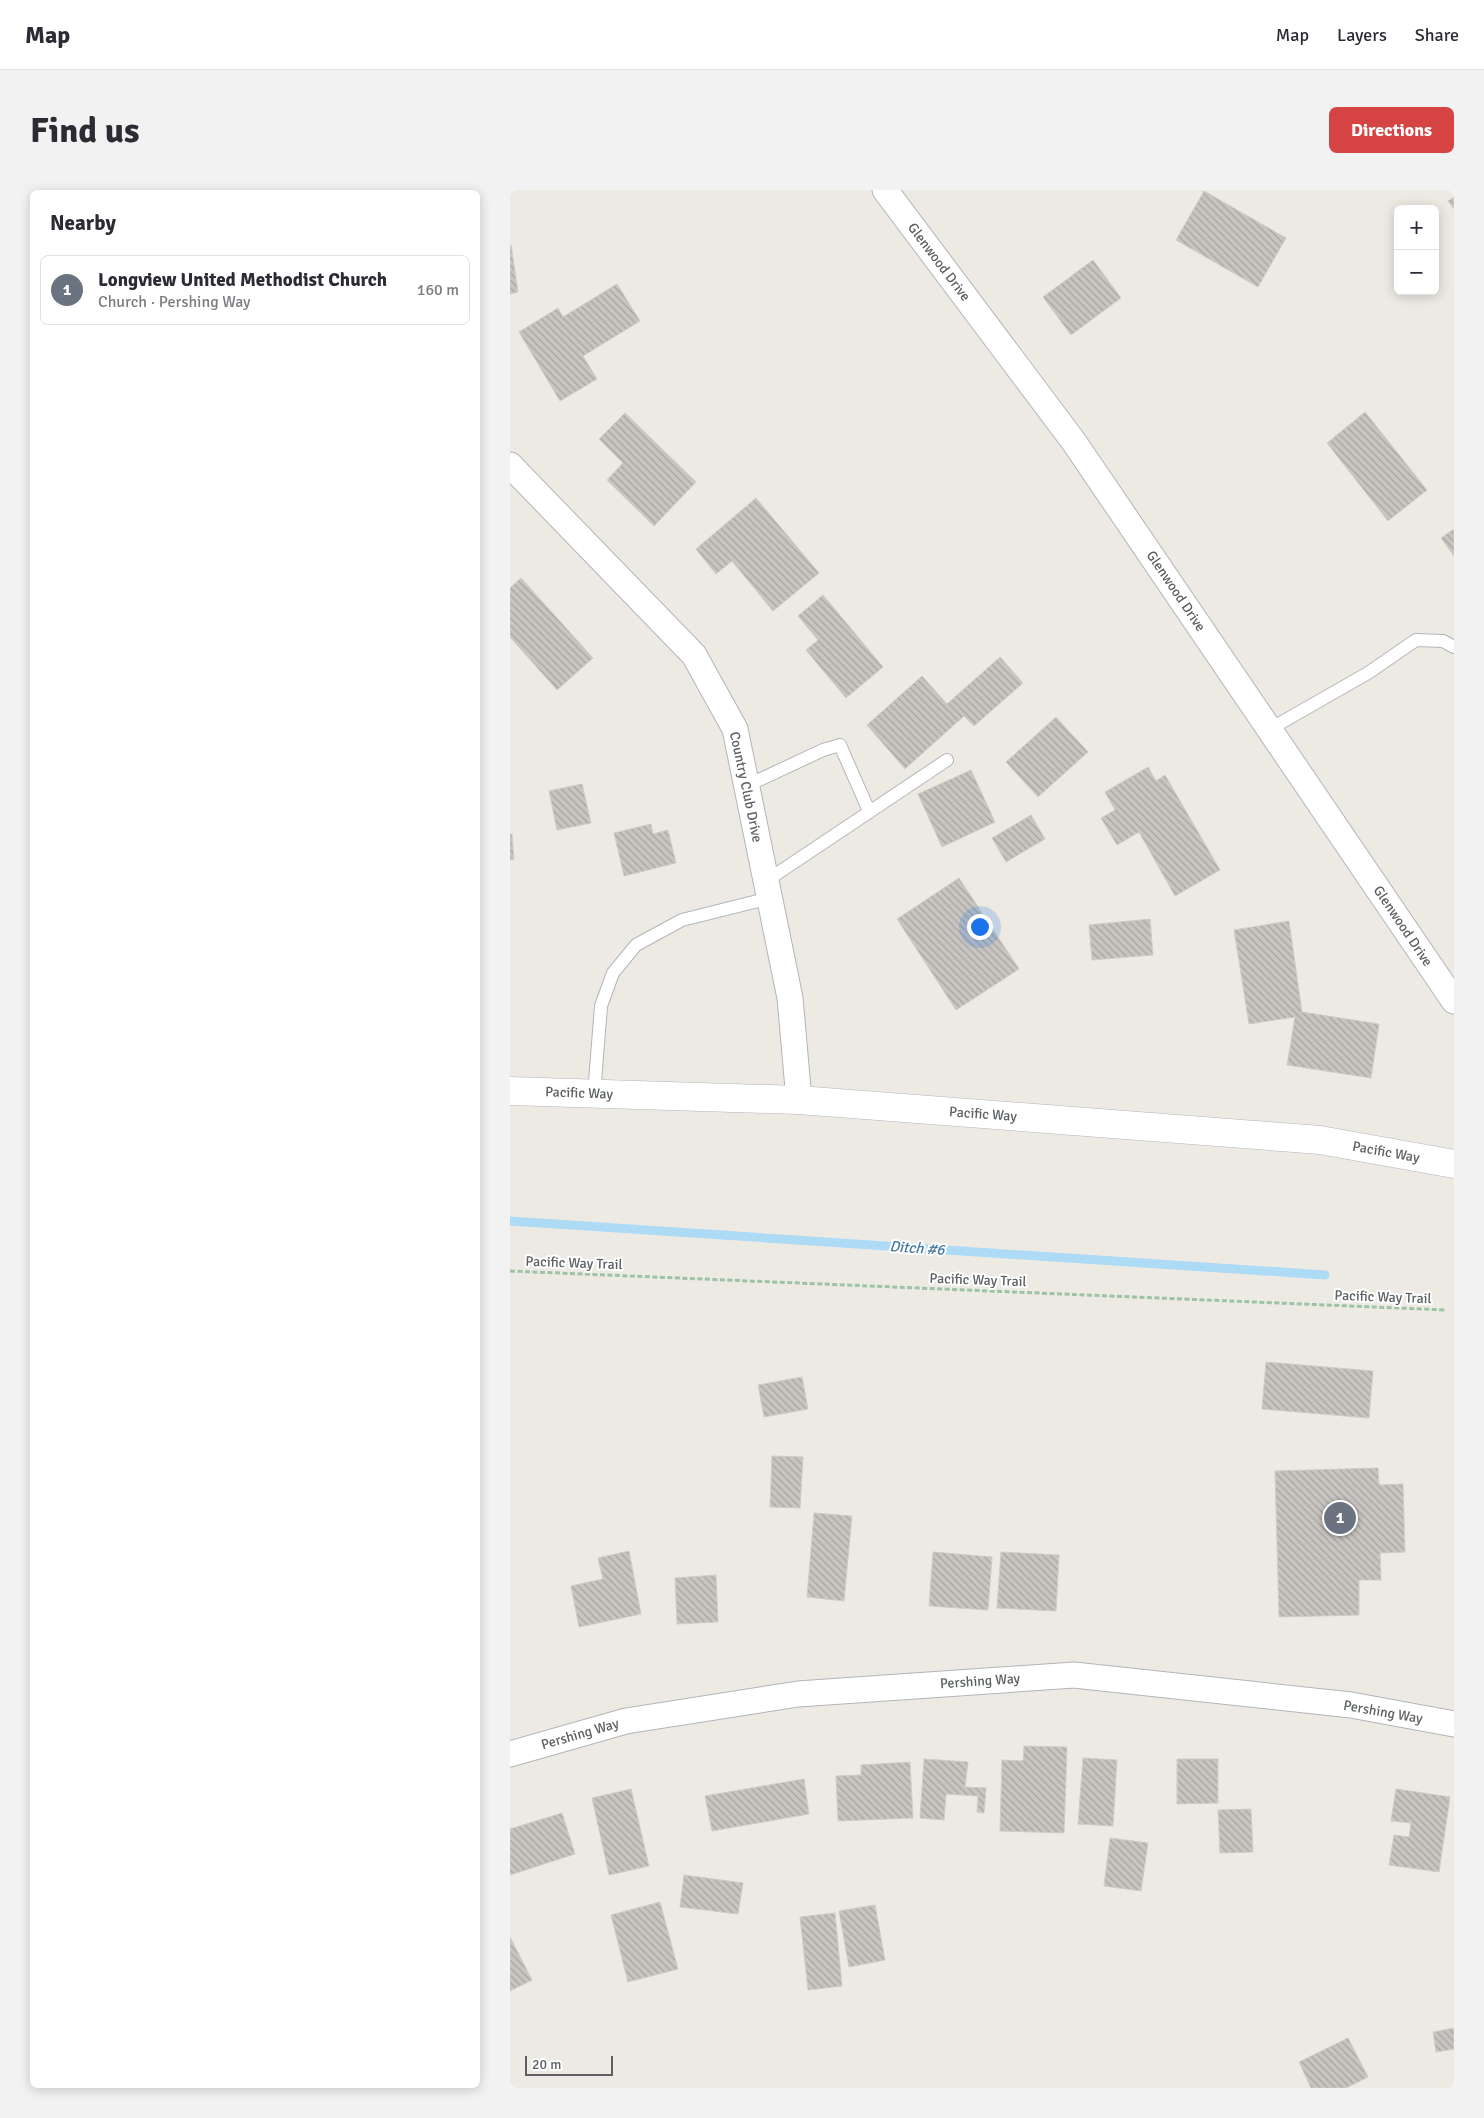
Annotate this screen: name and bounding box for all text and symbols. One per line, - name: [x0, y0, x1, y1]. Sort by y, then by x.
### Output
- text: Map: [25, 20, 70, 50]
- text: Map: [1276, 24, 1309, 46]
- text: Layers: [1337, 24, 1387, 46]
- text: Share: [1415, 24, 1459, 46]
- button: Directions: [1329, 107, 1454, 153]
- text: Find us: [30, 109, 140, 152]
- map controls: [1394, 205, 1439, 295]
- button: +: [1394, 205, 1439, 250]
- text: Nearby: [50, 210, 116, 236]
- street label: Glenwood Drive: [904, 219, 974, 305]
- button: −: [1394, 250, 1439, 295]
- text: Longview United Methodist Church: [98, 268, 387, 292]
- text: 1: [63, 280, 71, 300]
- text: 160 m: [417, 280, 459, 300]
- text: Church · Pershing Way: [98, 292, 251, 312]
- street label: Glenwood Drive: [1143, 547, 1209, 635]
- street label: Country Club Drive: [726, 730, 766, 844]
- street label: Glenwood Drive: [1370, 882, 1436, 970]
- your location: [967, 914, 993, 940]
- street label: Pacific Way: [545, 1083, 614, 1103]
- street label: Pacific Way: [949, 1103, 1018, 1125]
- street label: Pacific Way: [1351, 1138, 1421, 1166]
- water label: Ditch #6: [889, 1237, 947, 1259]
- street label: Pacific Way Trail: [525, 1253, 623, 1273]
- street label: Pacific Way Trail: [929, 1270, 1027, 1290]
- street label: Pacific Way Trail: [1334, 1287, 1432, 1307]
- pin: 1: [1324, 1499, 1356, 1537]
- street label: Pershing Way: [939, 1670, 1021, 1692]
- street label: Pershing Way: [1342, 1697, 1424, 1727]
- street label: Pershing Way: [539, 1715, 621, 1753]
- scale bar: [525, 2053, 612, 2076]
- text: 20 m: [532, 2056, 561, 2073]

